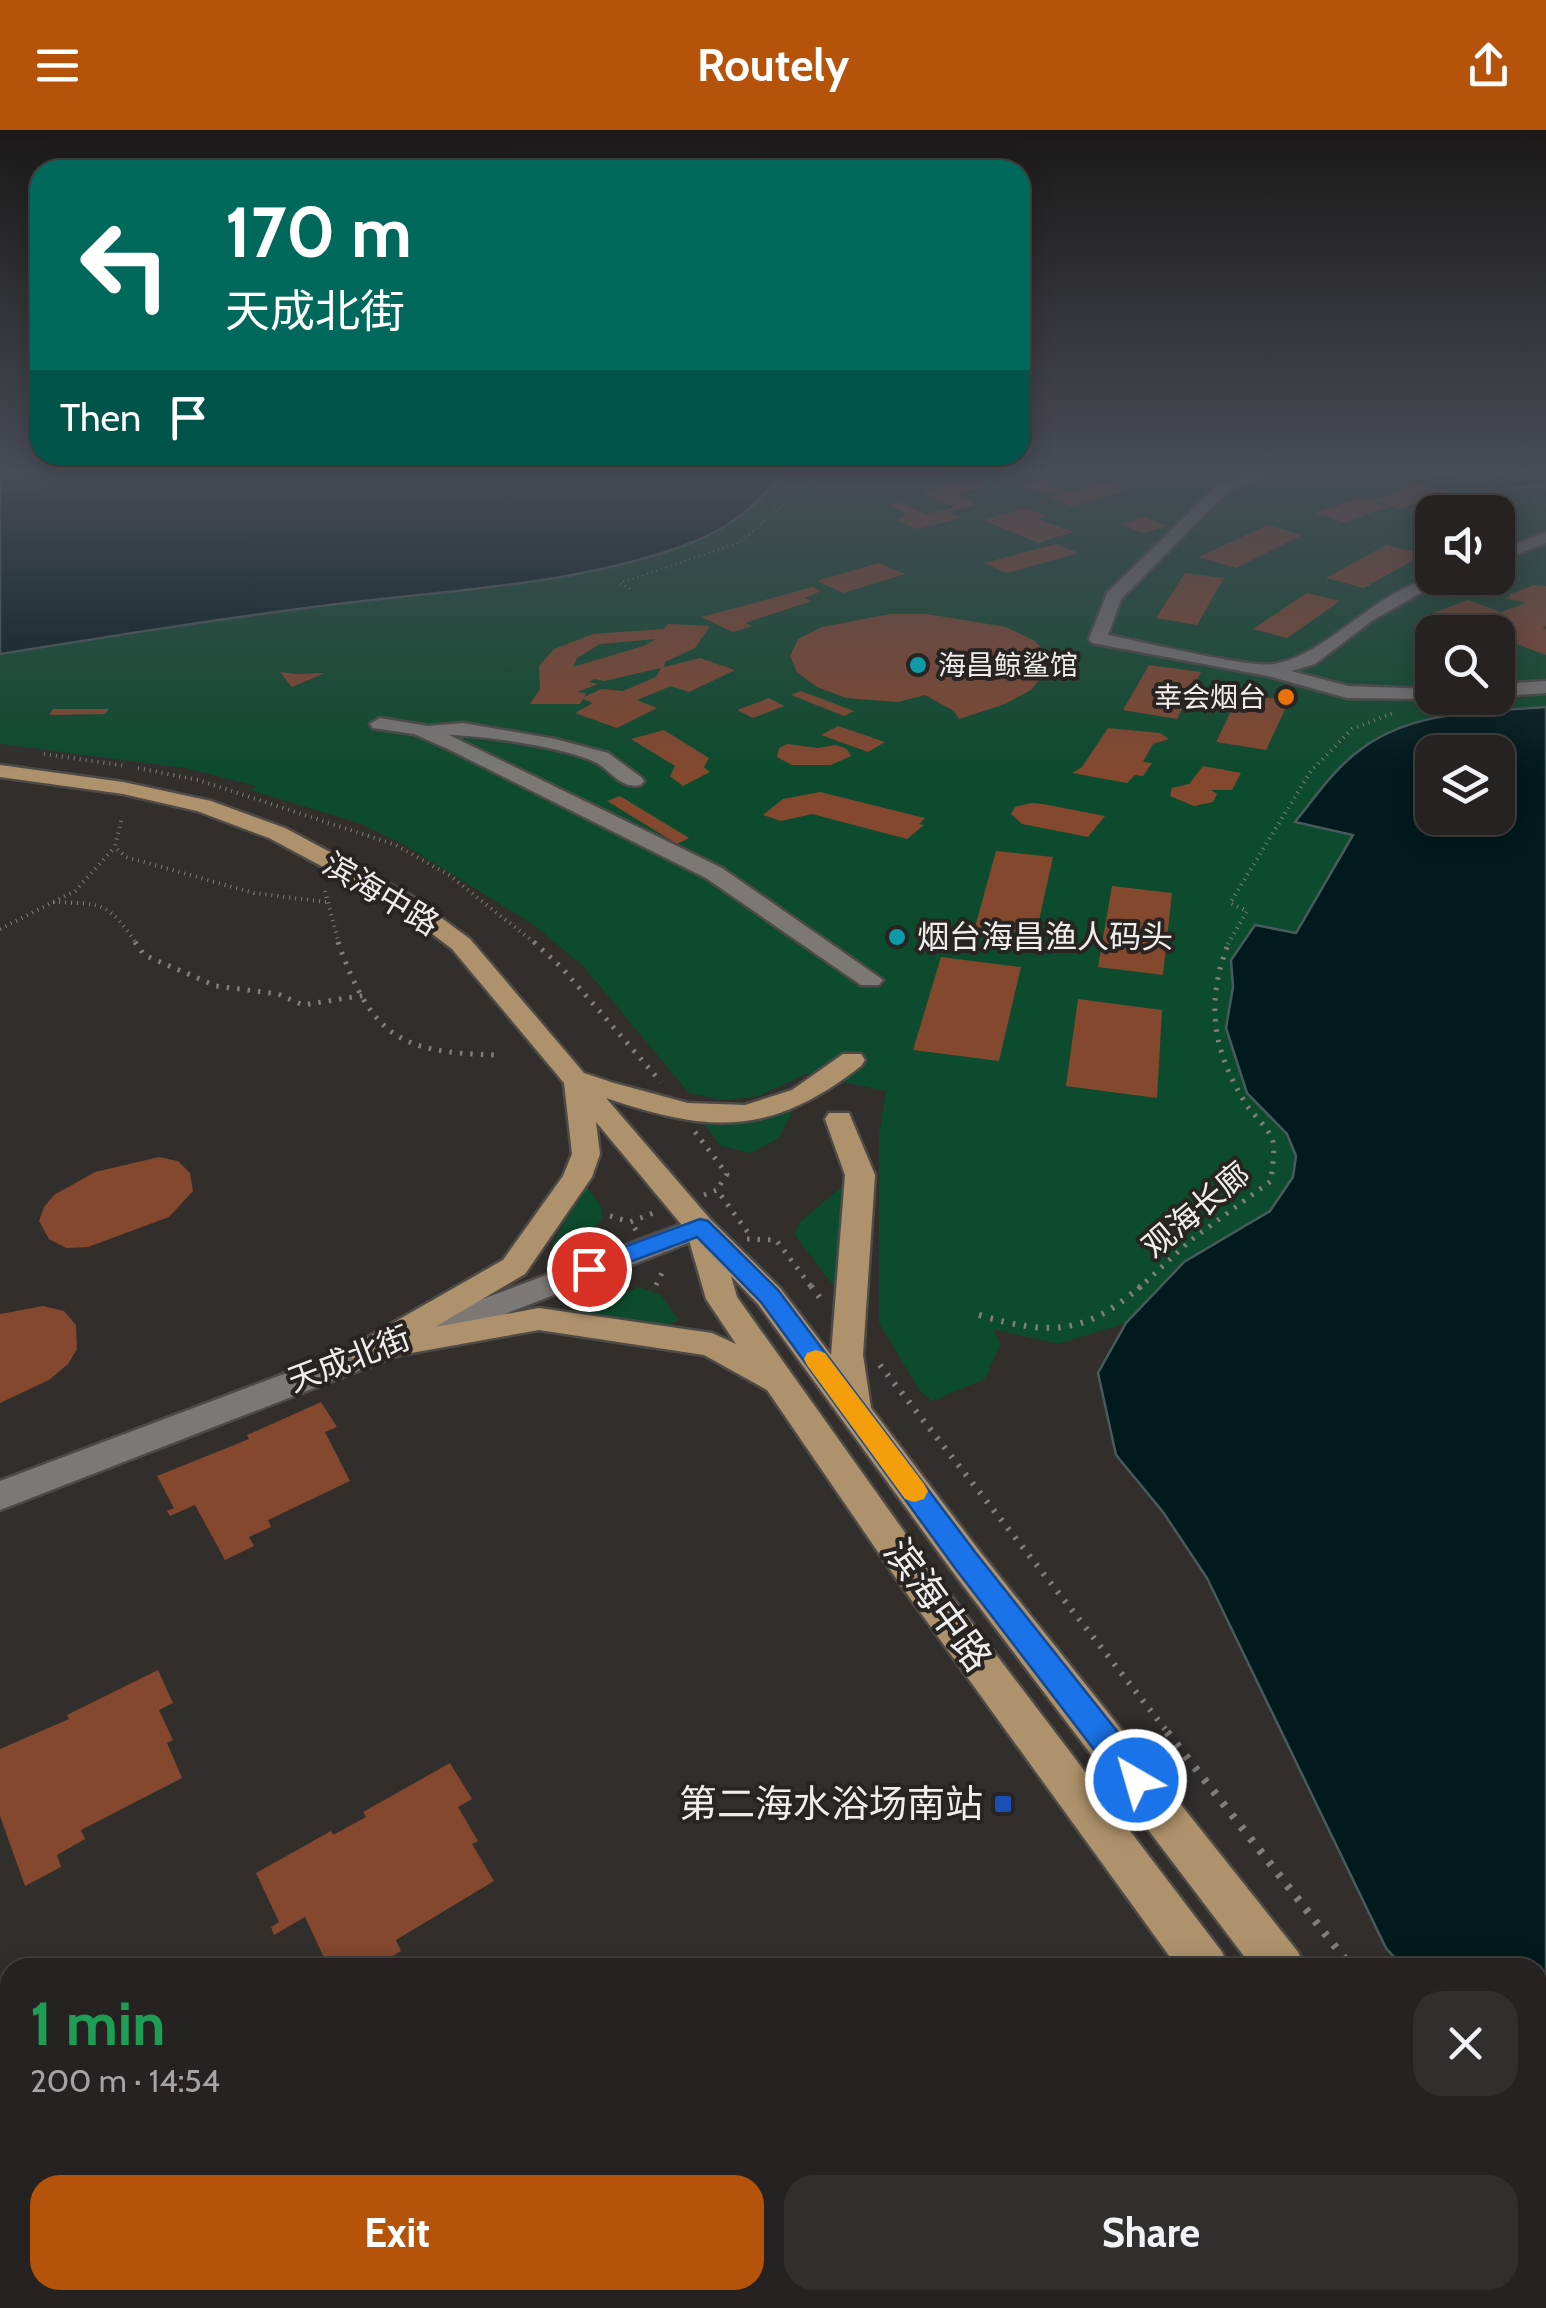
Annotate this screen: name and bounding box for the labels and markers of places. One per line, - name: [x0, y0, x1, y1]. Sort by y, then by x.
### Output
- place label: 海昌鲸鲨馆: [938, 648, 1078, 682]
- marker: 海昌鲸鲨馆: [907, 654, 929, 676]
- place label: 幸会烟台: [1154, 680, 1266, 714]
- marker: 幸会烟台: [1275, 686, 1297, 708]
- place label: 烟台海昌渔人码头: [917, 917, 1173, 956]
- marker: 烟台海昌渔人码头: [886, 926, 908, 948]
- pin: [547, 1227, 632, 1312]
- place label: 第二海水浴场南站: [679, 1780, 983, 1827]
- marker: 第二海水浴场南站: [992, 1793, 1014, 1815]

